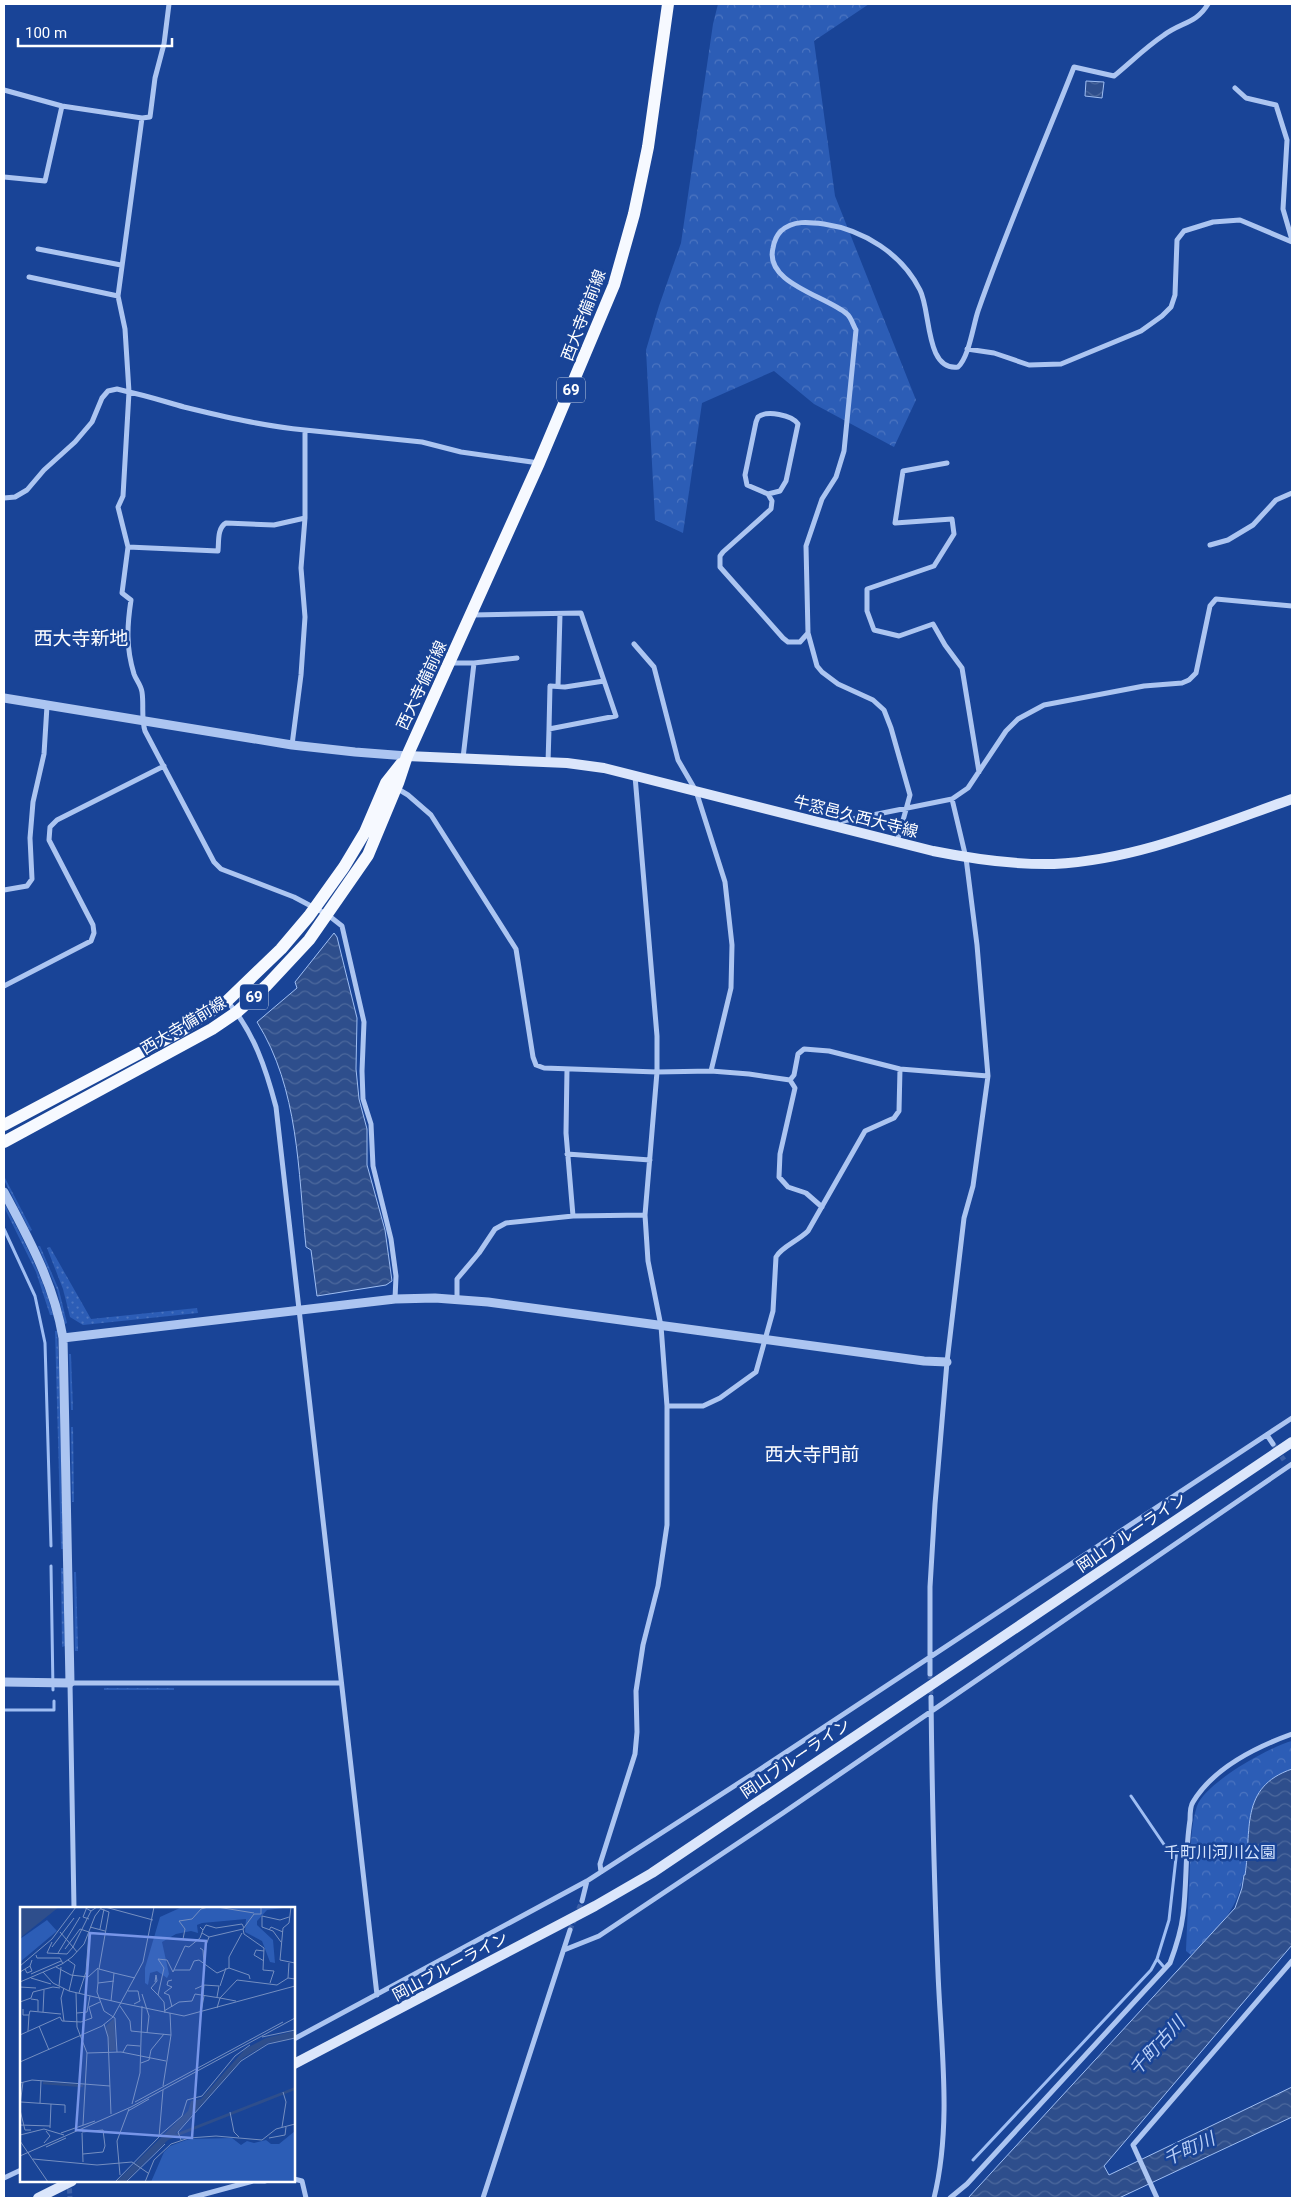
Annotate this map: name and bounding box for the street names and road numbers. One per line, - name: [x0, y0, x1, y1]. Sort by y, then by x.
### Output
- street label: 西大寺備前線: [557, 267, 610, 363]
- road number: 69: [557, 378, 585, 402]
- street label: 西大寺備前線: [393, 638, 450, 733]
- street label: 牛窓邑久西大寺線: [791, 792, 920, 841]
- road number: 69: [240, 984, 268, 1010]
- street label: 西大寺備前線: [137, 993, 229, 1058]
- street label: 岡山ブルーライン: [1073, 1489, 1190, 1576]
- street label: 岡山ブルーライン: [737, 1715, 854, 1802]
- street label: 岡山ブルーライン: [389, 1928, 511, 2005]

